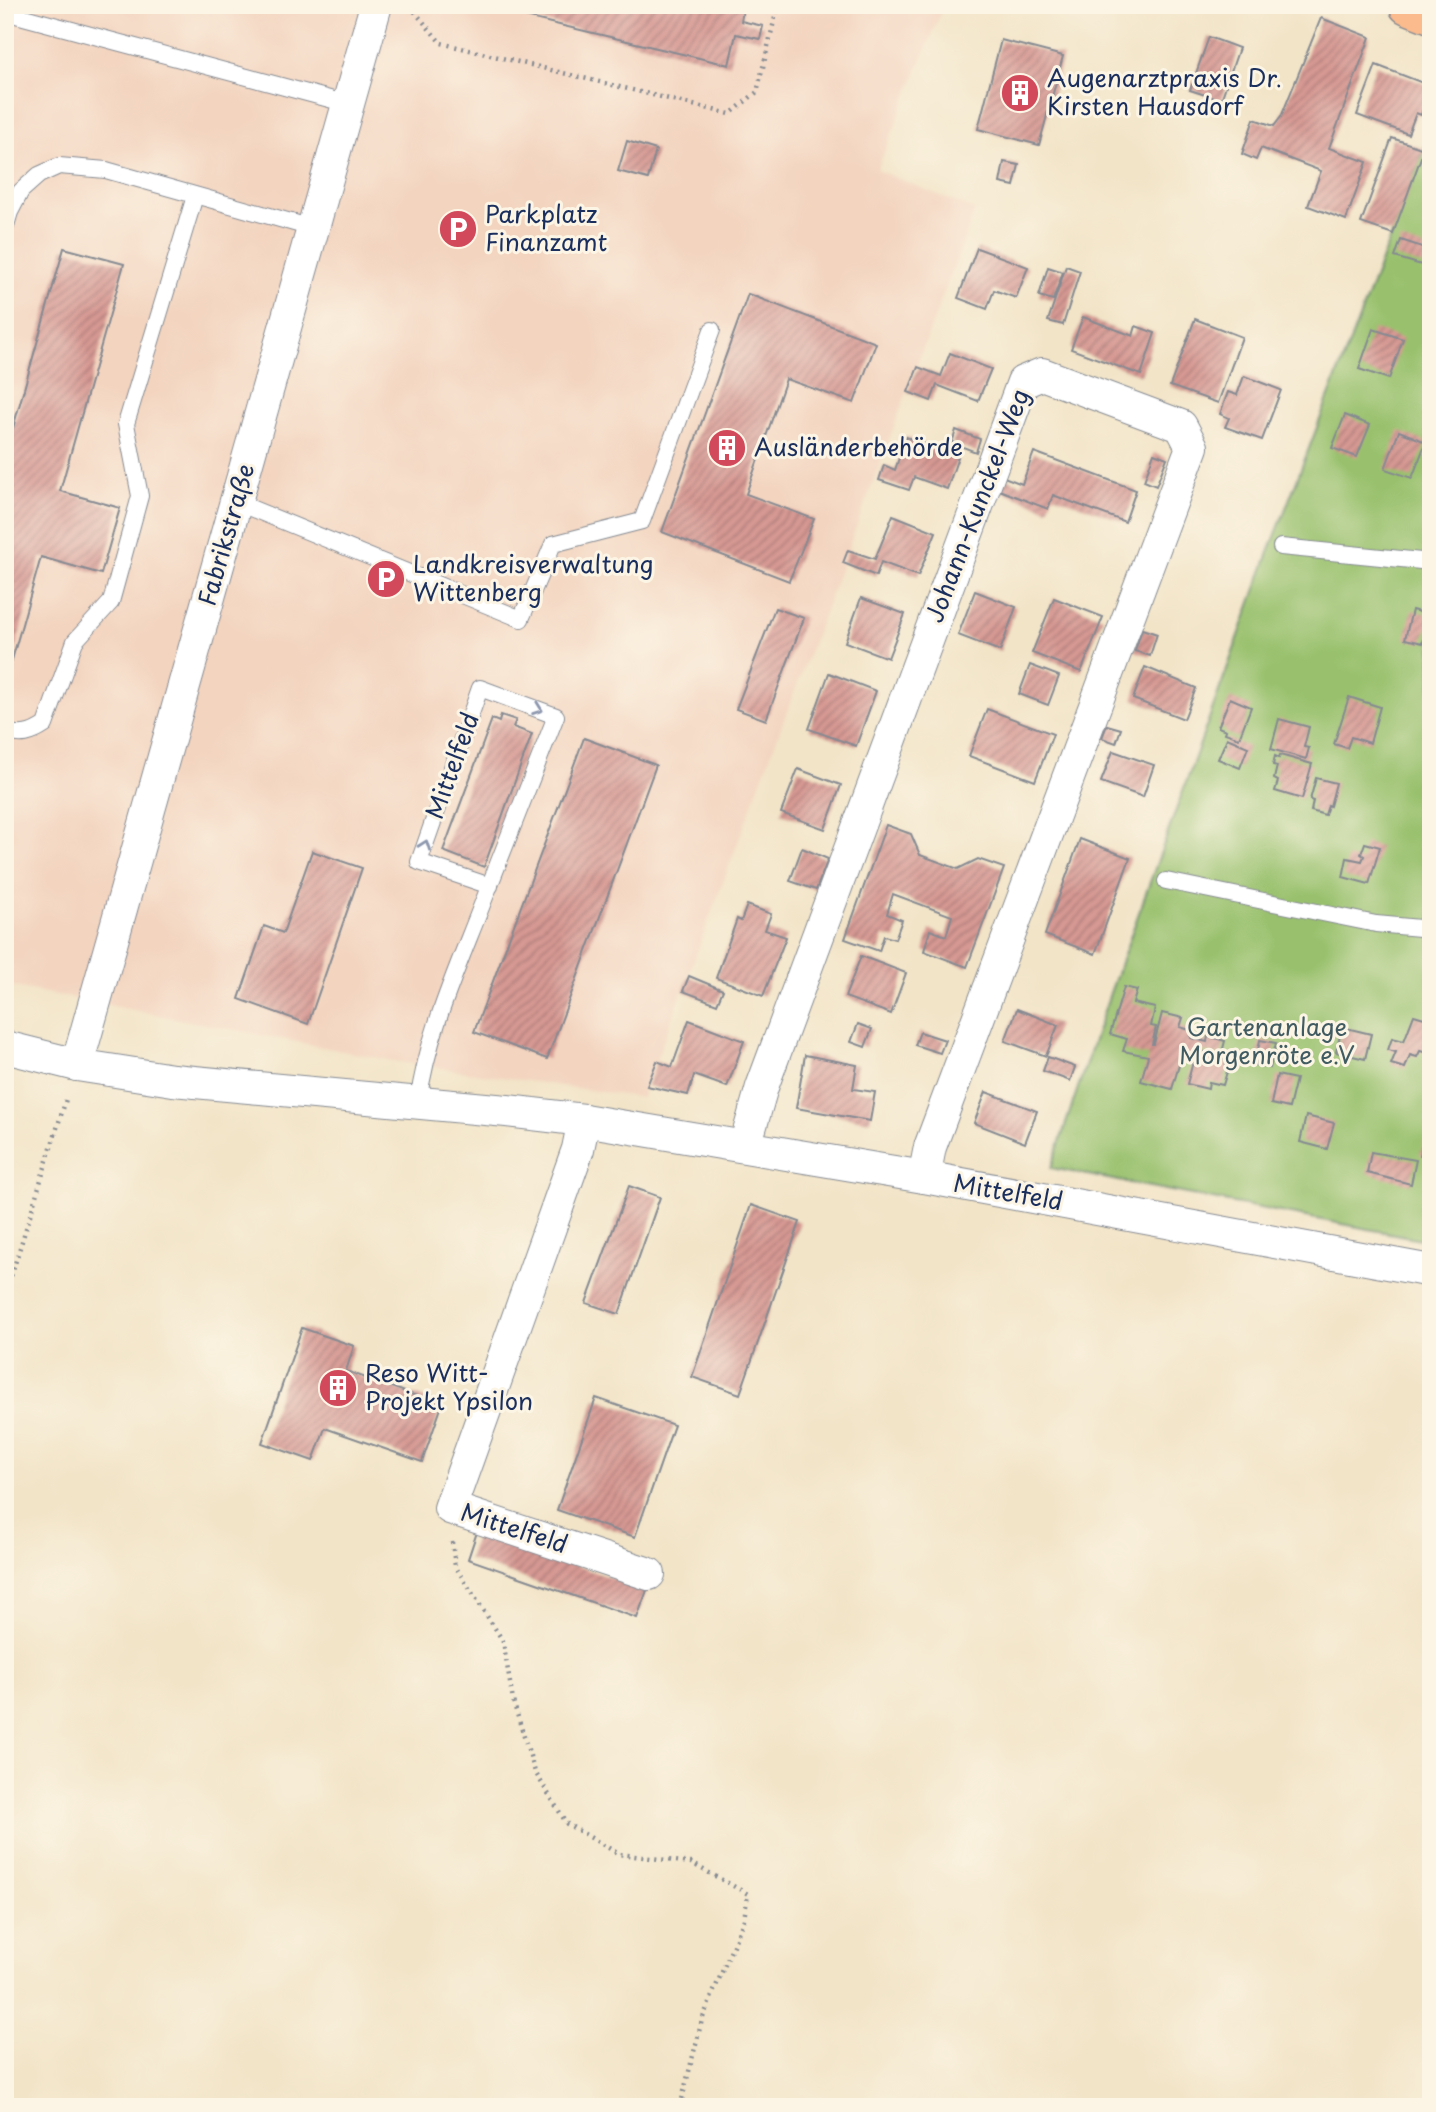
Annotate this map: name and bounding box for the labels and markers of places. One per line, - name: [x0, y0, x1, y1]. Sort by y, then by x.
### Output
- place label: Augenarztpraxis Dr. Kirsten Hausdorf: [1047, 59, 1282, 123]
- building icon: Augenarztpraxis Dr. Kirsten Hausdorf: [999, 72, 1041, 114]
- place label: Parkplatz Finanzamt: [485, 195, 607, 259]
- parking icon: Parkplatz Finanzamt: [437, 208, 479, 250]
- building icon: Ausländerbehörde: [706, 427, 748, 469]
- place label: Ausländerbehörde: [754, 428, 963, 464]
- place label: Landkreisverwaltung Wittenberg: [413, 545, 654, 609]
- parking icon: Landkreisverwaltung Wittenberg: [365, 558, 407, 600]
- place label: Reso Witt- Projekt Ypsilon: [365, 1354, 533, 1418]
- building icon: Reso Witt- Projekt Ypsilon: [317, 1367, 359, 1409]

